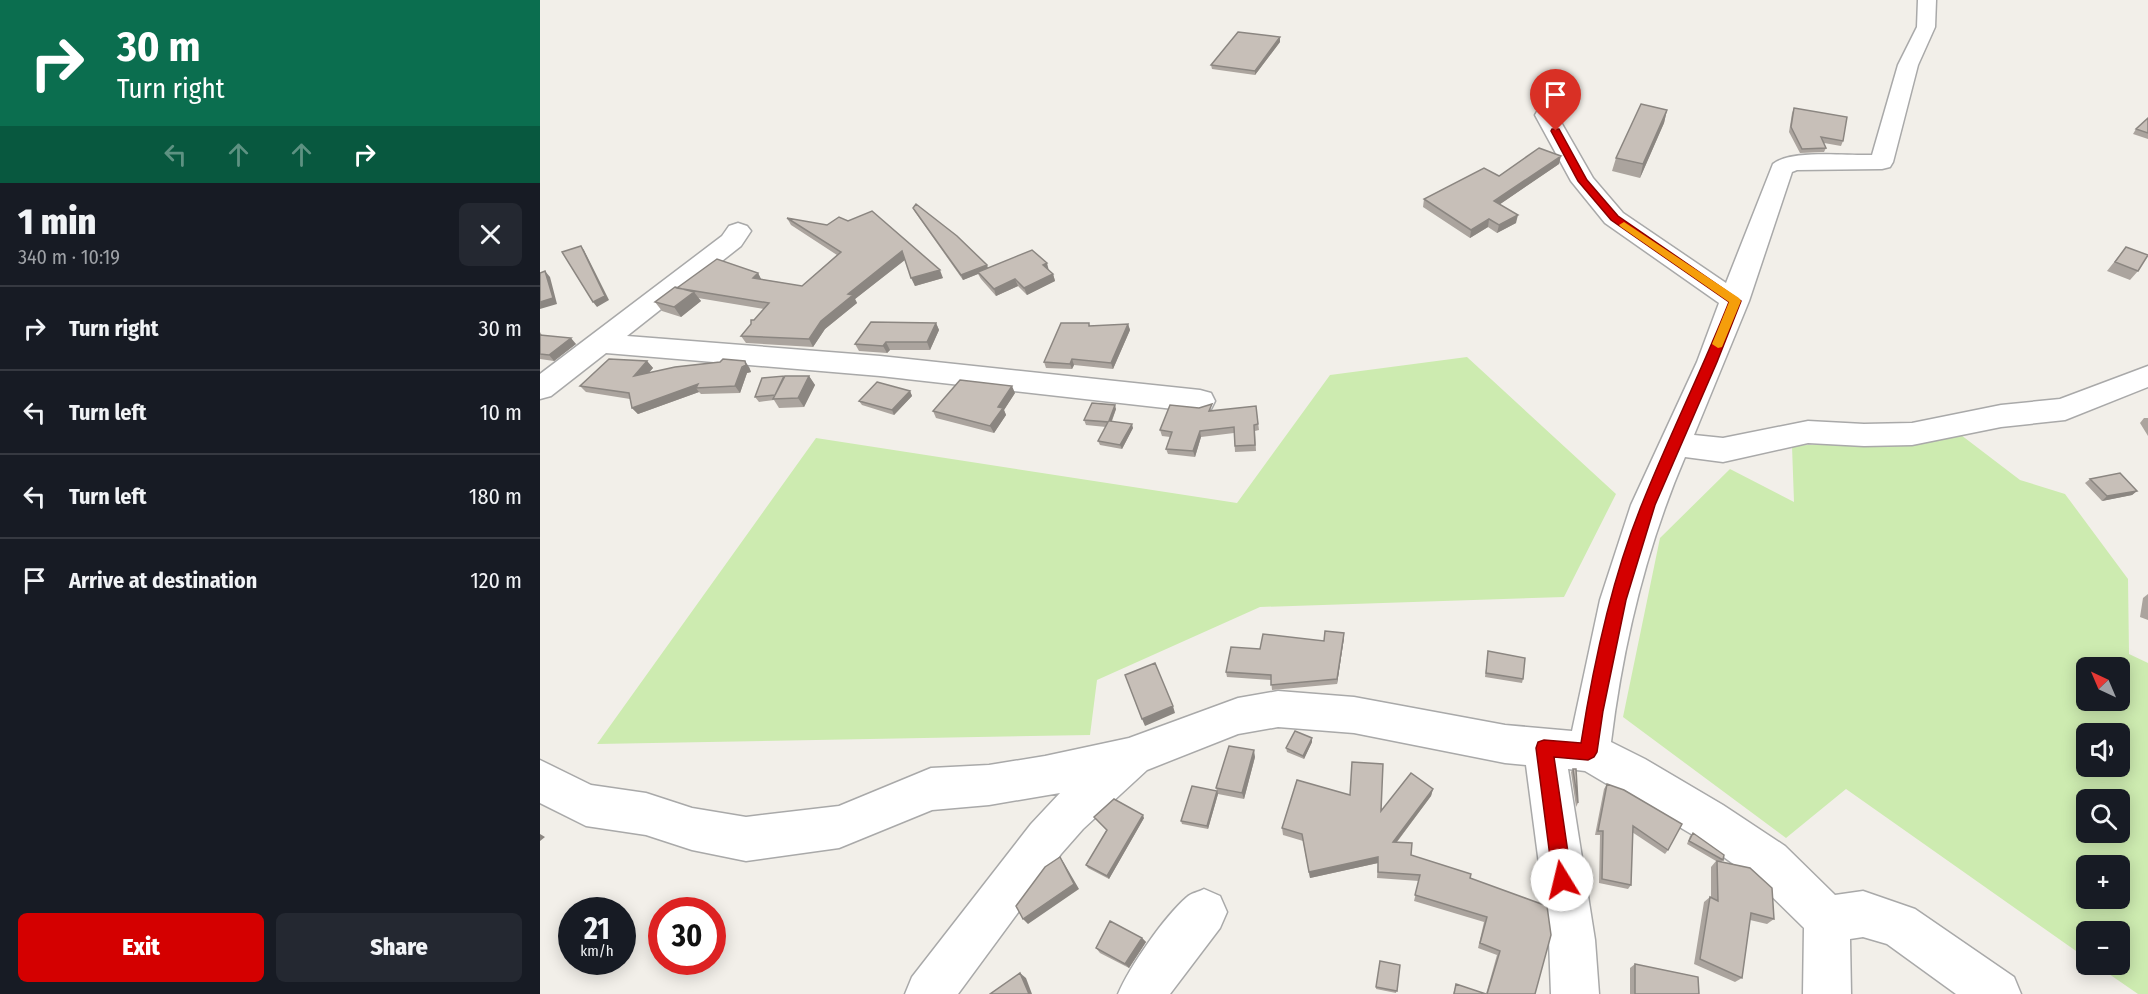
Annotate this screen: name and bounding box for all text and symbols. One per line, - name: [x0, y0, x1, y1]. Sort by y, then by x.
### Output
- text: 30 m: [117, 22, 201, 72]
- icon: right: [18, 24, 96, 102]
- pin: [1530, 69, 1581, 131]
- text: Turn right: [117, 73, 225, 105]
- icon: arrive: [1539, 78, 1572, 111]
- icon: left: [159, 138, 192, 171]
- icon: ahead: [222, 138, 255, 171]
- icon: ahead: [285, 138, 318, 171]
- icon: right: [348, 138, 381, 171]
- text: 1 min: [18, 200, 96, 244]
- button: close: [459, 203, 522, 266]
- text: 340 m · 10:19: [18, 245, 120, 269]
- icon: right: [18, 312, 51, 345]
- text: Turn right: [69, 315, 158, 342]
- text: 30 m: [479, 315, 522, 342]
- icon: left: [18, 396, 51, 429]
- text: Turn left: [69, 399, 147, 426]
- text: 10 m: [480, 399, 522, 426]
- icon: left: [18, 480, 51, 513]
- text: Turn left: [69, 483, 147, 510]
- text: 180 m: [469, 483, 522, 510]
- icon: arrive: [18, 564, 51, 597]
- text: Arrive at destination: [69, 567, 257, 594]
- text: 120 m: [470, 567, 522, 594]
- north arrow: [2076, 657, 2130, 711]
- map controls: [2076, 657, 2130, 975]
- button: sound: [2076, 723, 2130, 777]
- button: search: [2076, 789, 2130, 843]
- position arrow: [1530, 848, 1594, 912]
- button: +: [2076, 855, 2130, 909]
- speed limit sign: 30: [648, 897, 726, 975]
- text: 21: [584, 911, 610, 947]
- button: Exit: [18, 913, 264, 982]
- button: Share: [276, 913, 522, 982]
- button: −: [2076, 921, 2130, 975]
- text: km/h: [580, 942, 614, 960]

